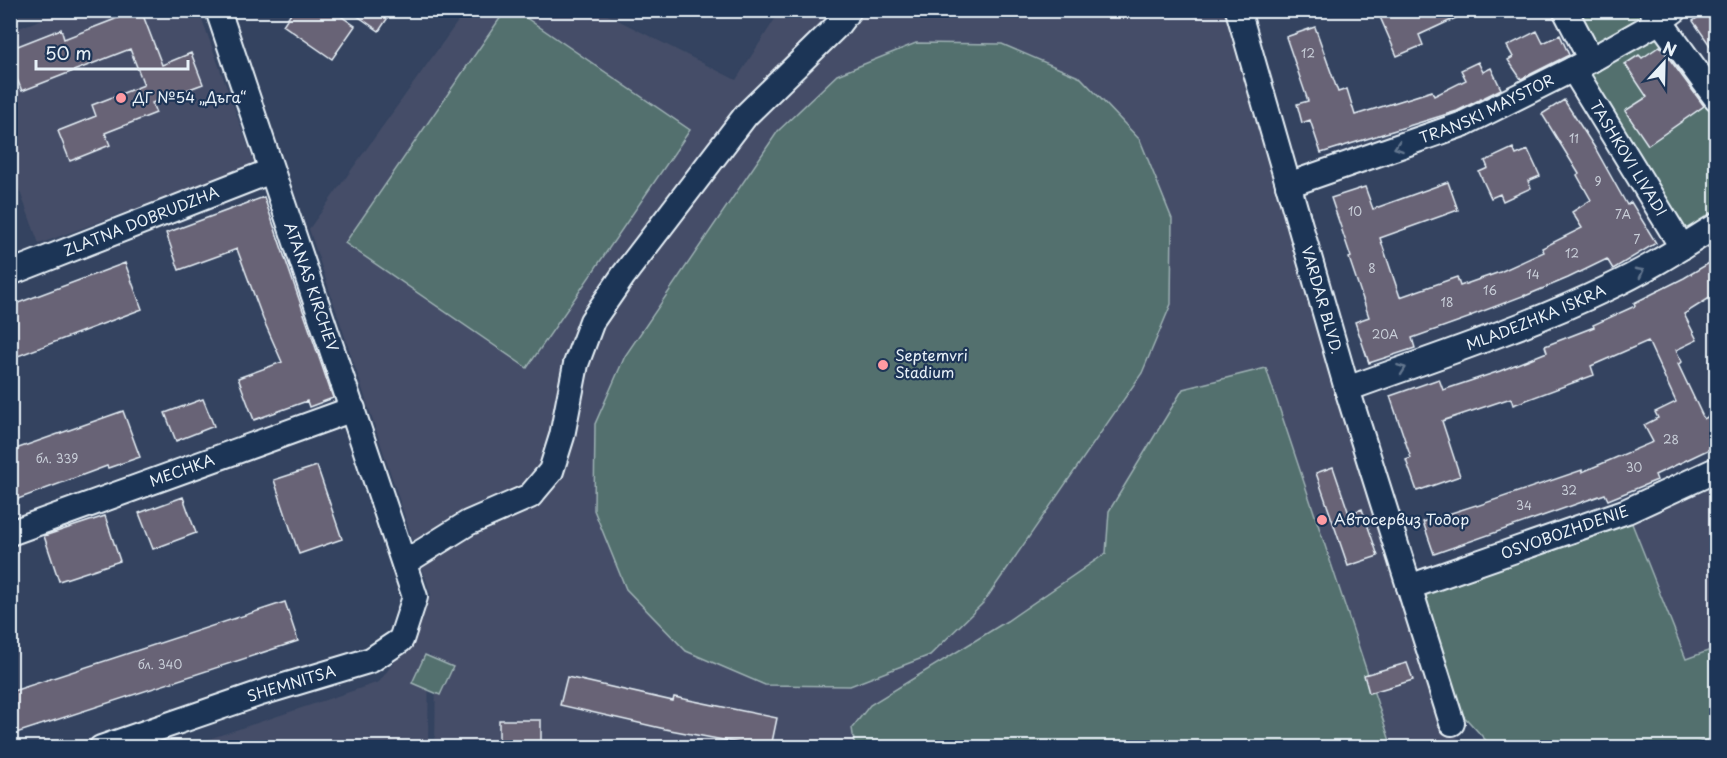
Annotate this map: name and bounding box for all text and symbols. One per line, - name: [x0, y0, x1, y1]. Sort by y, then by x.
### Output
- scale bar: [36, 33, 188, 71]
- north arrow: [1634, 33, 1694, 93]
- text: N: [1660, 35, 1680, 62]
- text: 50 m: [45, 39, 92, 66]
- house number: 12: [1301, 44, 1315, 62]
- street label: TRANSKI MAYSTOR: [1416, 67, 1558, 148]
- place label: ДГ №54 „Дъга“: [132, 85, 246, 108]
- marker: ДГ №54 „Дъга“: [114, 91, 128, 105]
- street label: TASHKOVI LIVADI: [1585, 95, 1673, 220]
- house number: 11: [1569, 129, 1579, 147]
- one-way arrow: [1393, 140, 1404, 153]
- house number: 9: [1594, 172, 1602, 190]
- street label: ZLATNA DOBRUDZHA: [60, 179, 222, 261]
- house number: 10: [1348, 202, 1362, 220]
- house number: 7А: [1615, 205, 1631, 223]
- street label: ATANAS KIRCHEV: [279, 219, 345, 354]
- house number: 7: [1634, 230, 1641, 248]
- street label: VARDAR BLVD.: [1296, 243, 1349, 357]
- house number: 12: [1565, 244, 1579, 262]
- house number: 8: [1368, 259, 1376, 277]
- house number: 14: [1526, 265, 1540, 283]
- one-way arrow: [1634, 268, 1645, 279]
- street label: MLADEZHKA ISKRA: [1462, 278, 1609, 355]
- house number: 16: [1483, 281, 1497, 299]
- house number: 18: [1441, 293, 1453, 311]
- house number: 20А: [1372, 325, 1398, 343]
- place label: Septemvri Stadium: [895, 343, 968, 383]
- marker: Septemvri Stadium: [876, 358, 890, 372]
- one-way arrow: [1396, 364, 1407, 377]
- house number: 28: [1663, 430, 1679, 448]
- street label: MECHKA: [146, 447, 217, 492]
- house number: бл. 339: [36, 449, 78, 467]
- house number: 30: [1626, 458, 1643, 476]
- house number: 32: [1561, 481, 1577, 499]
- house number: 34: [1516, 496, 1532, 514]
- street label: OSVOBOZHDENIE: [1497, 498, 1631, 564]
- place label: Автосервиз Тодор: [1334, 507, 1469, 530]
- marker: Автосервиз Тодор: [1315, 513, 1329, 527]
- house number: бл. 340: [138, 655, 183, 673]
- street label: SHEMNITSA: [244, 658, 338, 707]

